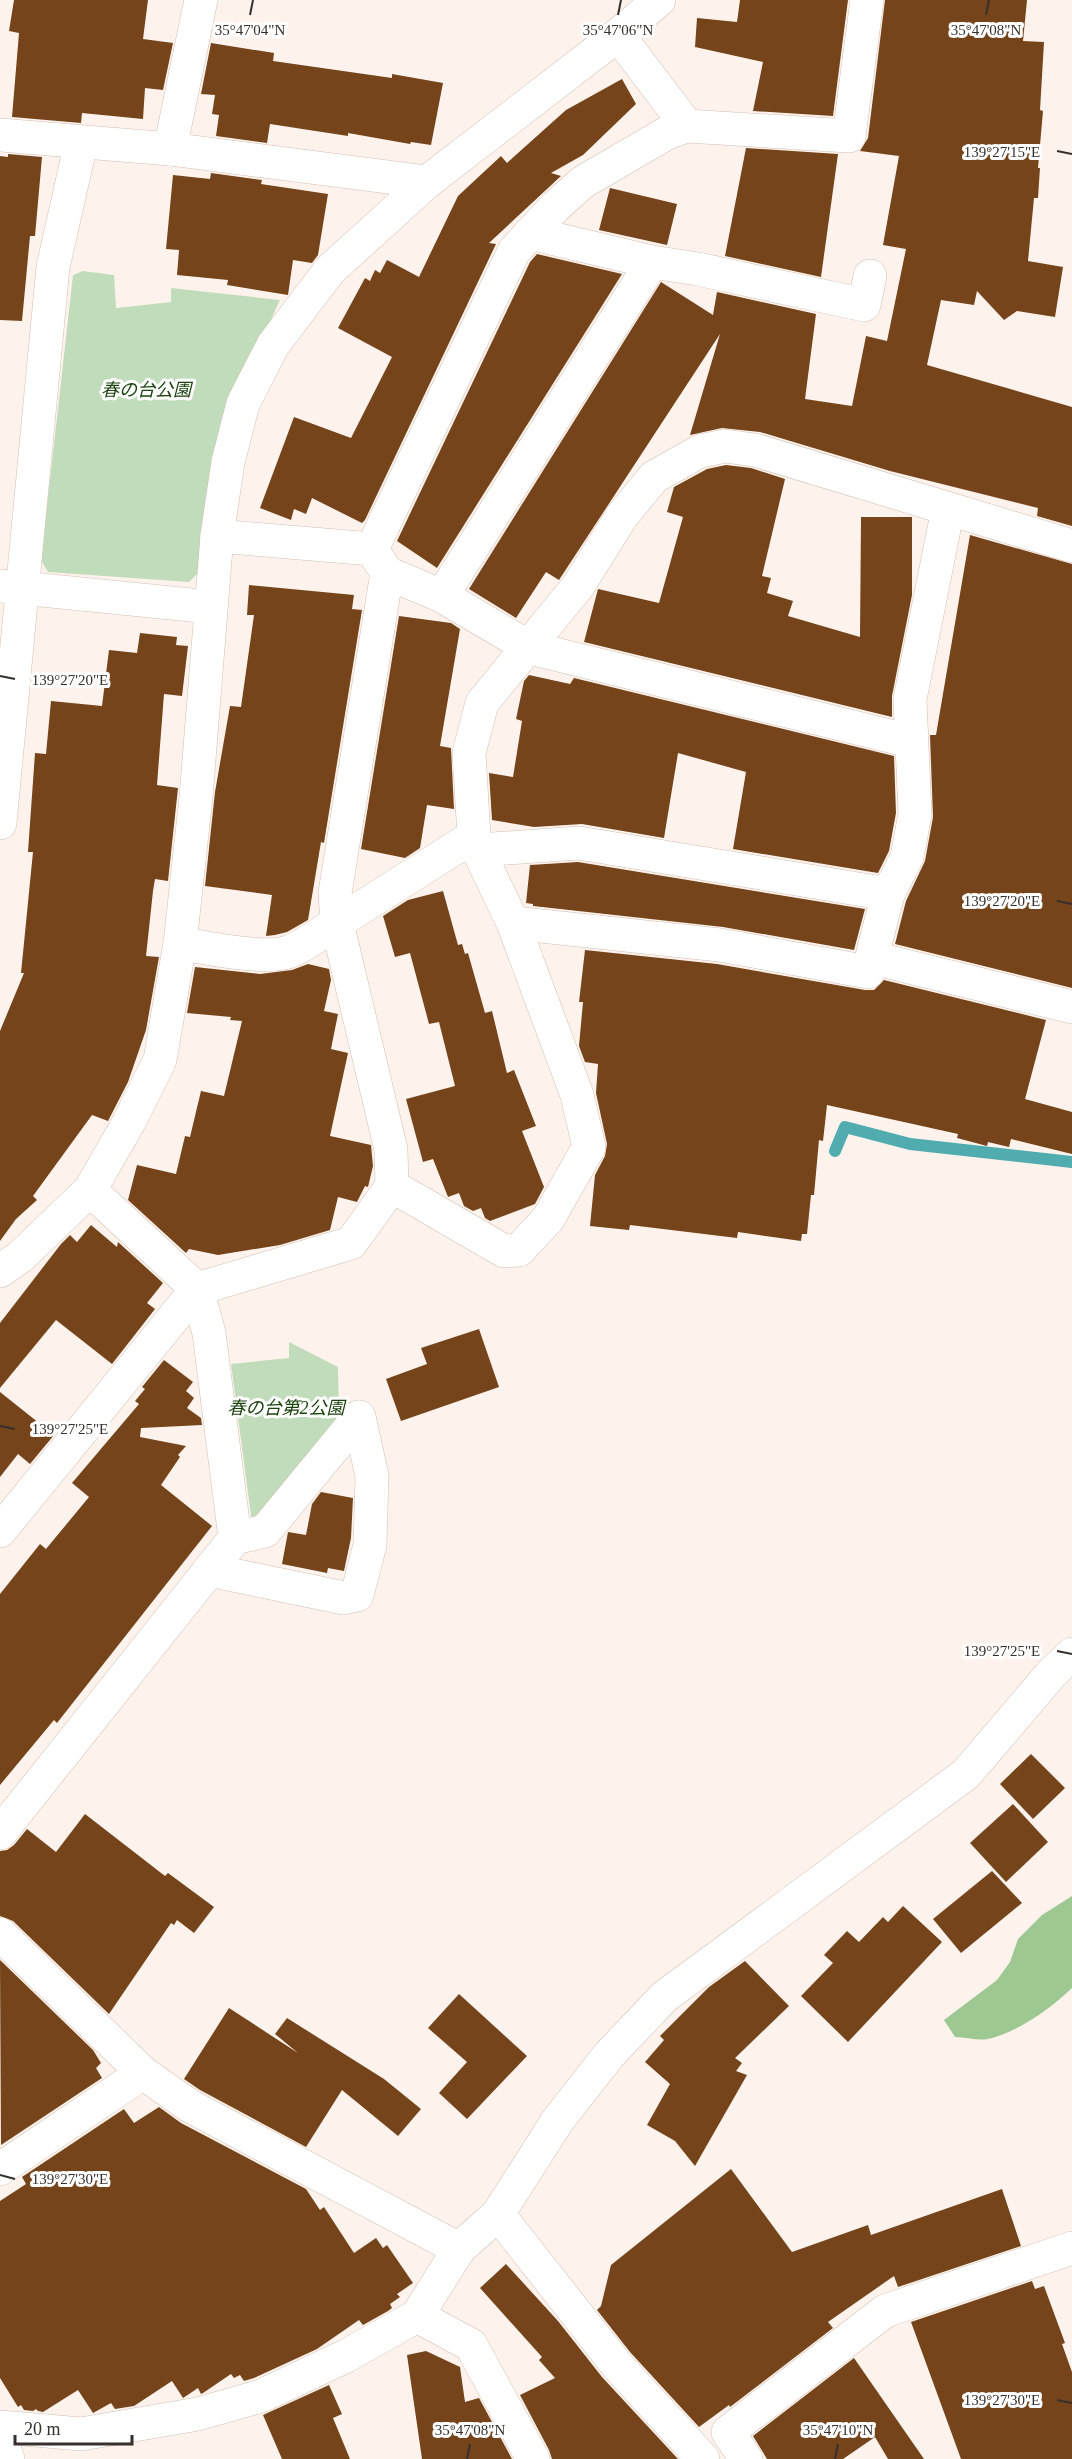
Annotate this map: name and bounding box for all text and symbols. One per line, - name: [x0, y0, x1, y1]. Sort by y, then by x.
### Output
- text: 35°47'04"N: [215, 22, 285, 38]
- text: 35°47'06"N: [583, 22, 653, 38]
- text: 35°47'08"N: [951, 22, 1021, 38]
- text: 139°27'15"E: [964, 144, 1040, 160]
- park label: 春の台公園: [101, 380, 194, 400]
- text: 139°27'20"E: [32, 672, 108, 688]
- text: 139°27'20"E: [964, 893, 1040, 909]
- park label: 春の台第2公園: [228, 1398, 347, 1418]
- text: 139°27'25"E: [32, 1421, 108, 1437]
- text: 139°27'25"E: [964, 1643, 1040, 1659]
- text: 139°27'30"E: [32, 2171, 108, 2187]
- text: 139°27'30"E: [964, 2392, 1040, 2408]
- scale bar: [15, 2408, 132, 2446]
- text: 20 m: [24, 2419, 61, 2439]
- text: 35°47'08"N: [435, 2422, 505, 2438]
- text: 35°47'10"N: [803, 2422, 873, 2438]

